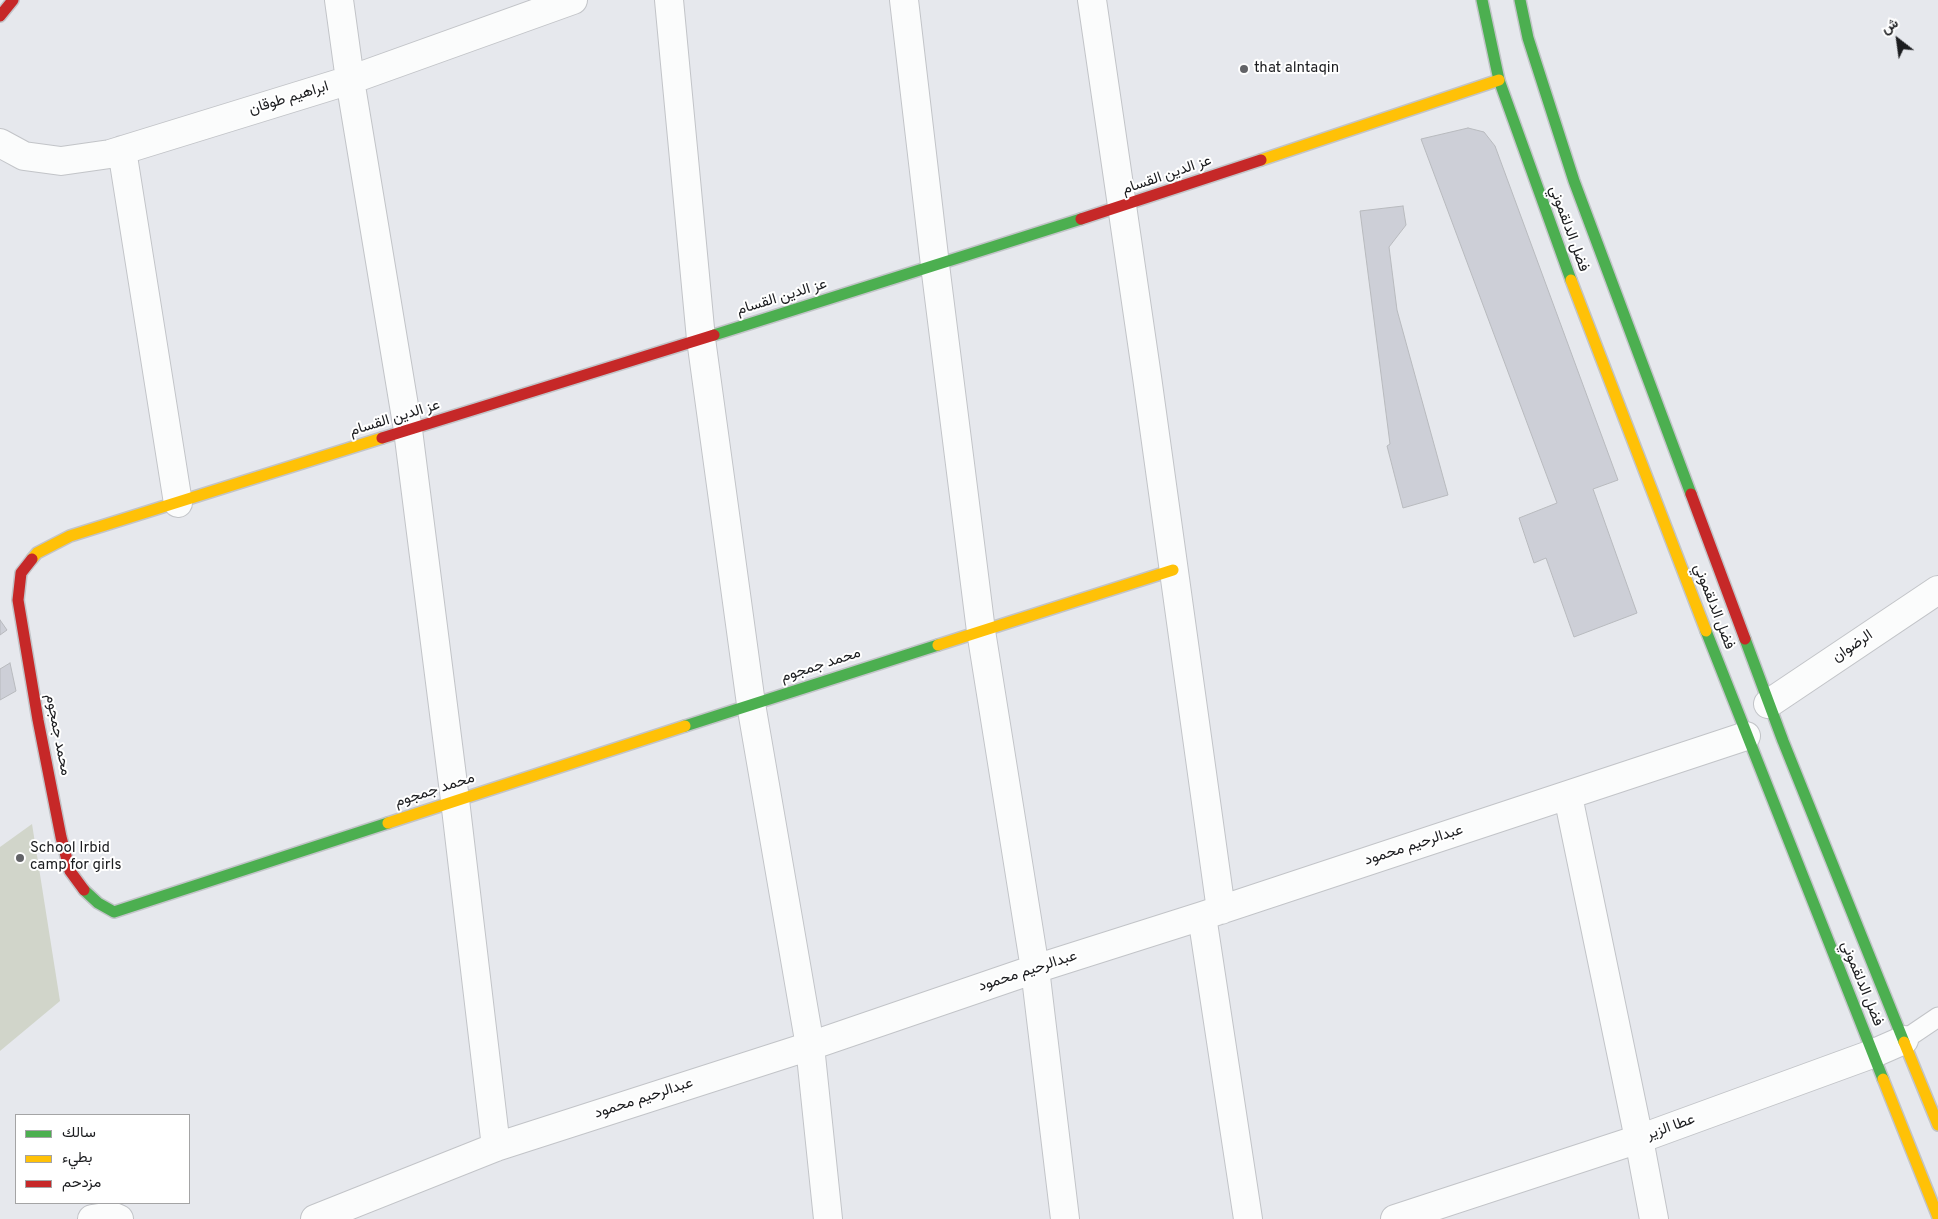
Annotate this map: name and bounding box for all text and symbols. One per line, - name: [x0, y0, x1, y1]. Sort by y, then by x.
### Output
- north arrow: [1873, 15, 1923, 65]
- text: ش: [1879, 15, 1902, 38]
- place label: that alntaqin: [1254, 60, 1339, 78]
- marker: that alntaqin: [1238, 63, 1250, 75]
- street label: ابراهيم طوقان: [247, 78, 331, 120]
- street label: عز الدين القسام: [1120, 152, 1214, 200]
- street label: فضل الدلقموني: [1544, 184, 1592, 274]
- street label: عز الدين القسام: [735, 276, 829, 320]
- street label: عز الدين القسام: [348, 397, 442, 441]
- street label: فضل الدلقموني: [1688, 562, 1738, 652]
- street label: الرضوان: [1829, 627, 1877, 667]
- street label: محمد جمجوم: [779, 645, 863, 687]
- street label: محمد جمجوم: [40, 693, 74, 777]
- street label: محمد جمجوم: [393, 770, 477, 812]
- street label: عبدالرحيم محمود: [1362, 822, 1466, 870]
- place label: School Irbid camp for girls: [30, 840, 122, 875]
- marker: School Irbid camp for girls: [14, 852, 26, 864]
- street label: فضل الدلقموني: [1836, 939, 1886, 1029]
- street label: عبدالرحيم محمود: [976, 948, 1080, 996]
- street label: عبدالرحيم محمود: [592, 1075, 696, 1123]
- street label: عطا الزير: [1644, 1111, 1698, 1145]
- legend: [15, 1114, 190, 1204]
- text: سالك: [62, 1124, 96, 1143]
- text: بطيء: [62, 1149, 92, 1168]
- text: مزدحم: [62, 1174, 101, 1193]

